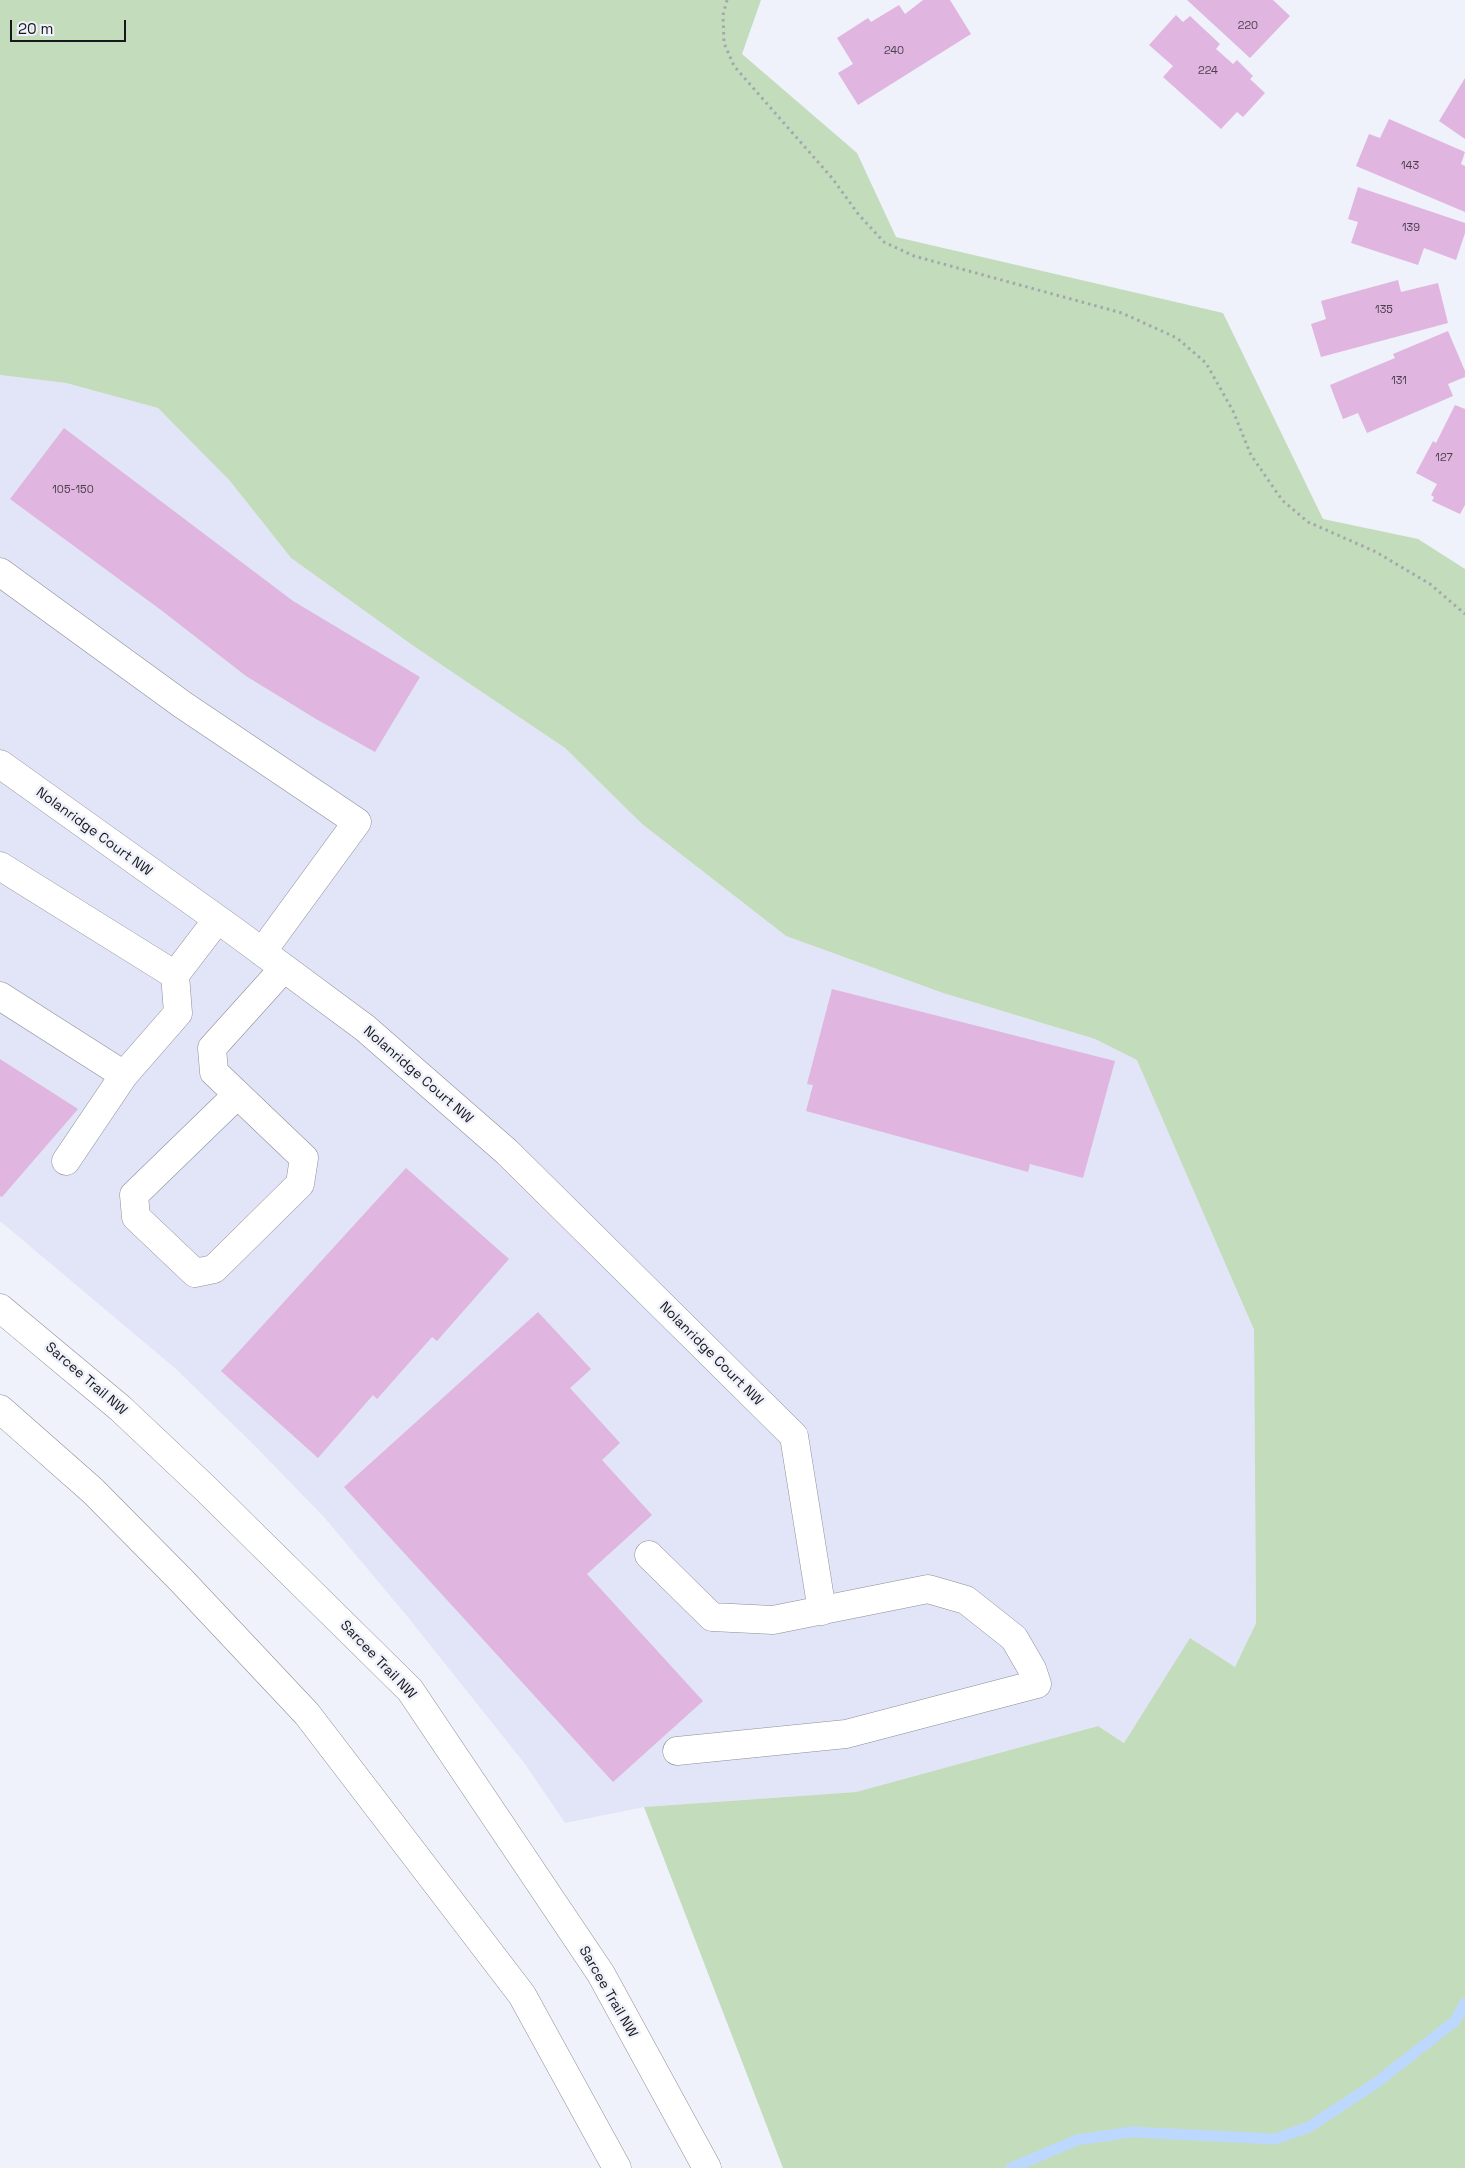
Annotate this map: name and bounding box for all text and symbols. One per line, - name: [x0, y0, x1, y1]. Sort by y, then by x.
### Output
- scale bar: [12, 10, 129, 42]
- text: 20 m: [18, 19, 53, 38]
- house number: 220: [1238, 19, 1258, 33]
- house number: 240: [884, 44, 904, 58]
- house number: 224: [1198, 64, 1218, 78]
- house number: 143: [1401, 159, 1419, 173]
- house number: 139: [1402, 221, 1420, 235]
- house number: 135: [1375, 303, 1393, 317]
- house number: 131: [1391, 374, 1407, 388]
- house number: 127: [1435, 451, 1453, 465]
- house number: 105-150: [52, 483, 94, 497]
- street label: Nolanridge Court NW: [33, 784, 155, 880]
- street label: Nolanridge Court NW: [360, 1023, 476, 1127]
- street label: Nolanridge Court NW: [656, 1299, 766, 1409]
- street label: Sarcee Trail NW: [42, 1339, 130, 1419]
- street label: Sarcee Trail NW: [336, 1617, 420, 1703]
- street label: Sarcee Trail NW: [575, 1943, 641, 2041]

